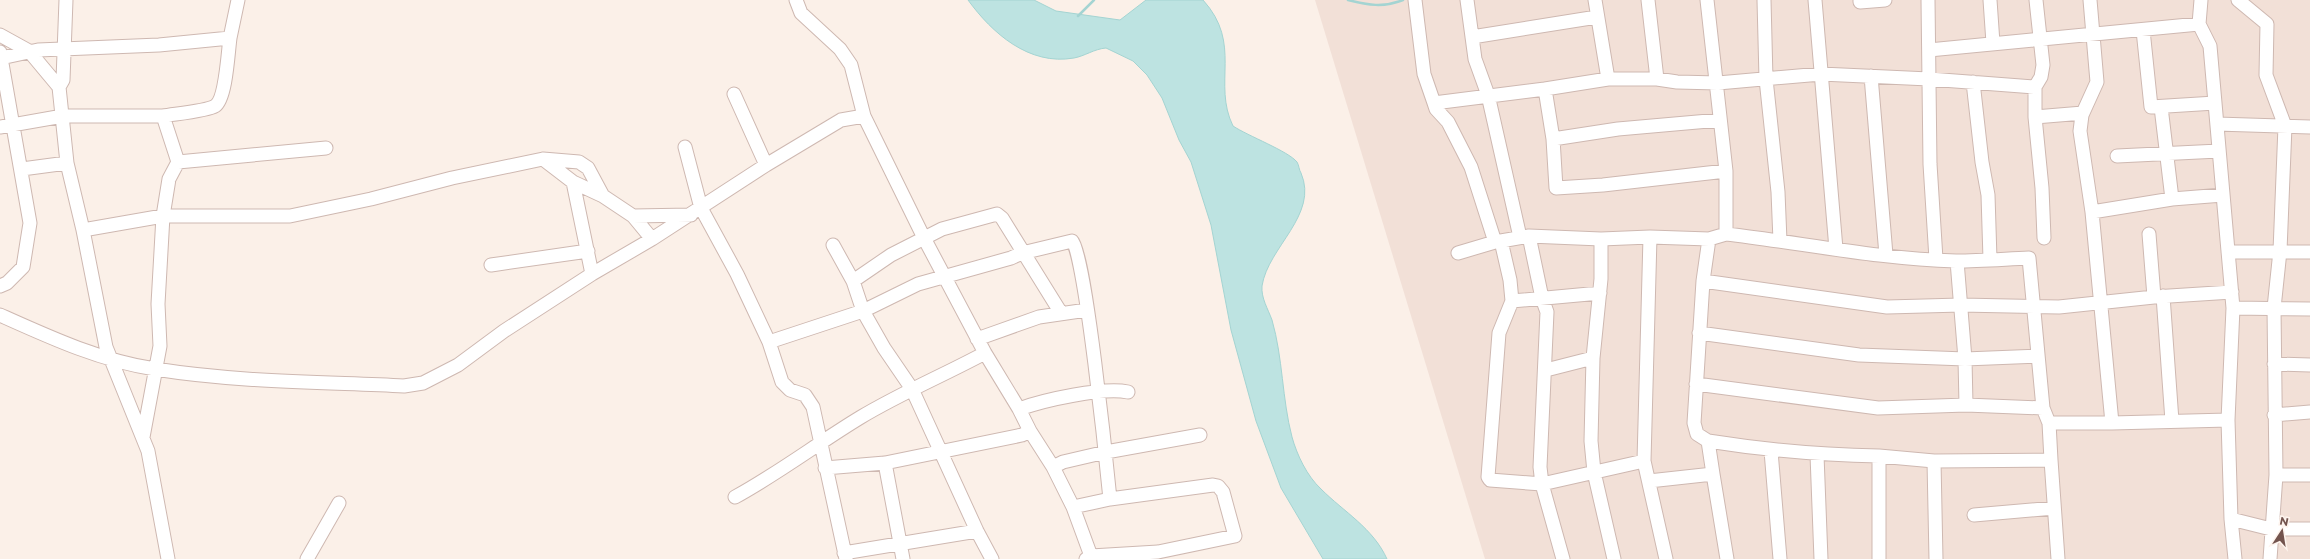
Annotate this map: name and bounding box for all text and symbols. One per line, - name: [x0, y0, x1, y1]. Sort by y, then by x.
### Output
- north arrow: [2262, 511, 2302, 551]
- text: N: [2278, 513, 2290, 529]

